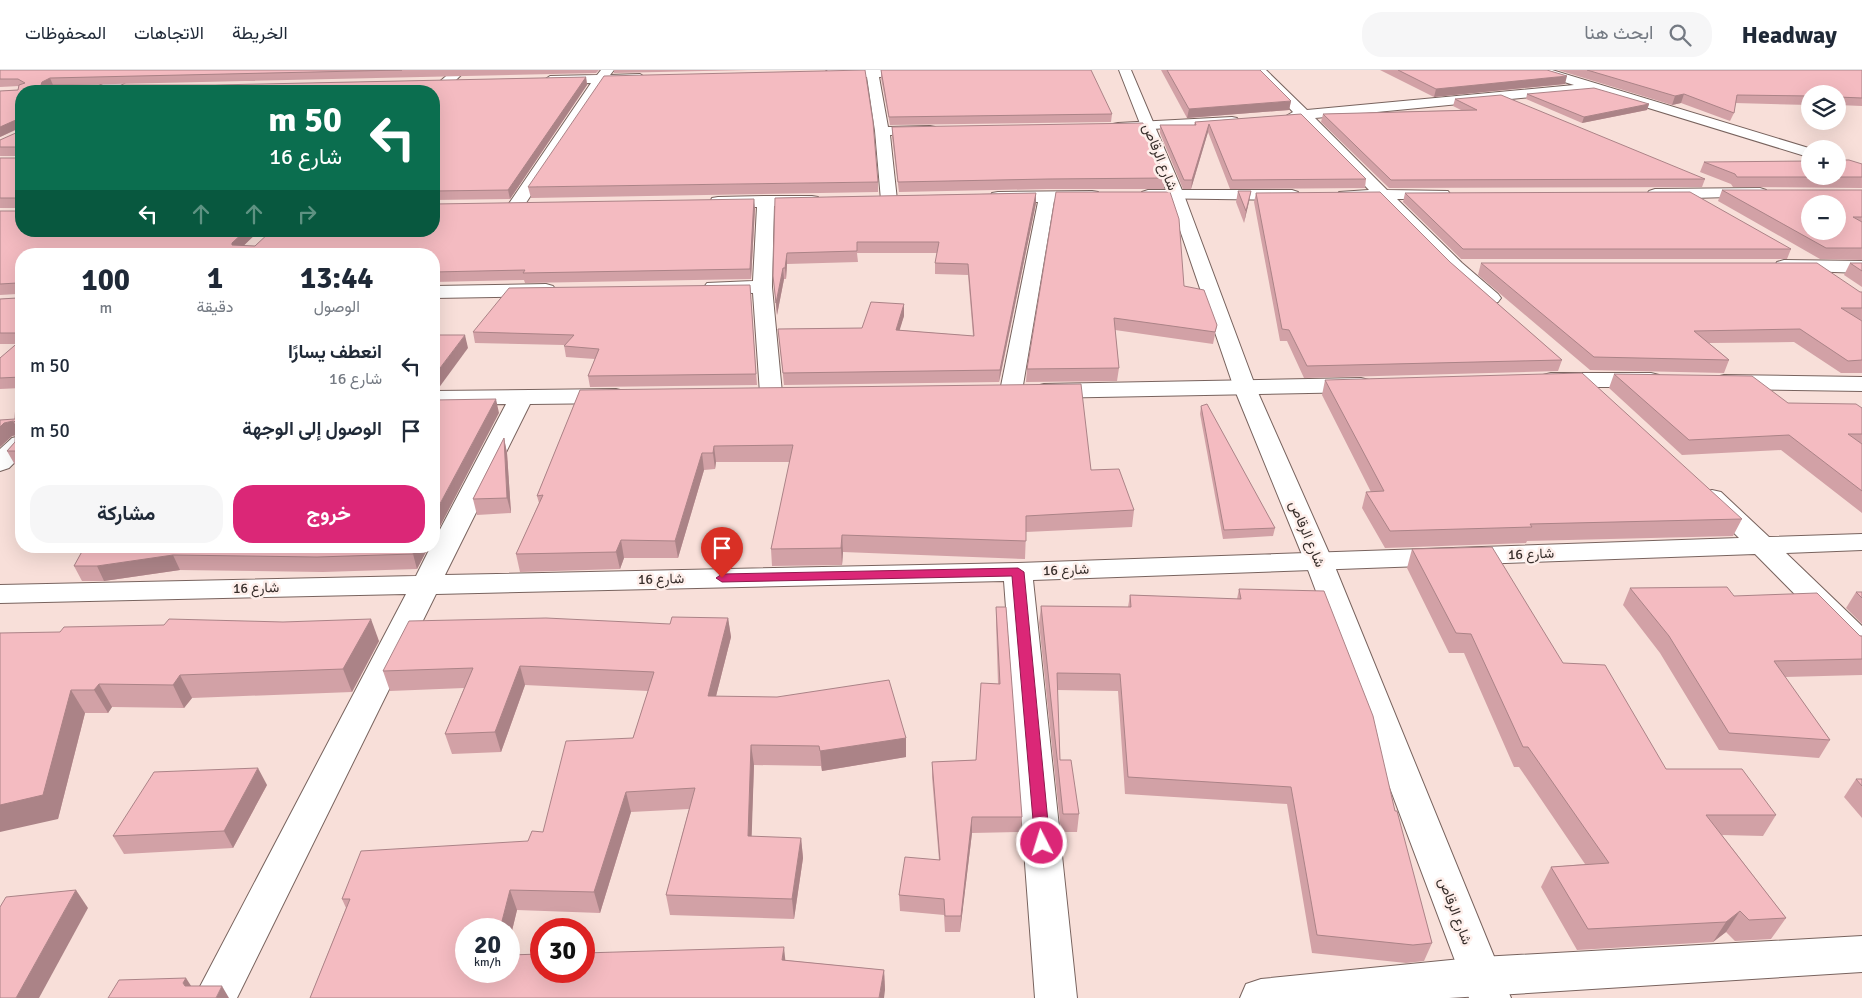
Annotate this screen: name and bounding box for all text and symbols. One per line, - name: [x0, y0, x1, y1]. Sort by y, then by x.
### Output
- search box: [1362, 12, 1712, 57]
- text: Headway: [1742, 20, 1837, 50]
- text: ابحث هنا: [1584, 21, 1654, 45]
- icon: search: [1666, 21, 1694, 49]
- text: المحفوظات: [25, 22, 106, 44]
- text: الاتجاهات: [134, 22, 204, 44]
- text: الخريطة: [232, 22, 288, 44]
- map controls: [1801, 85, 1846, 240]
- button: layers: [1801, 85, 1846, 130]
- text: 50 m: [268, 98, 342, 141]
- icon: left: [360, 105, 425, 170]
- street label: شارع الرقاص: [1137, 121, 1181, 194]
- button: +: [1801, 140, 1846, 185]
- text: شارع 16: [269, 143, 342, 170]
- button: −: [1801, 195, 1846, 240]
- icon: left: [134, 200, 162, 228]
- icon: ahead: [187, 200, 215, 228]
- icon: ahead: [240, 200, 268, 228]
- icon: right: [293, 200, 321, 228]
- text: 1: [207, 260, 223, 297]
- text: 13:44: [300, 260, 374, 297]
- text: 100: [81, 262, 130, 299]
- text: دقيقة: [196, 297, 234, 317]
- text: الوصول: [314, 297, 360, 317]
- text: m: [99, 298, 112, 318]
- text: انعطف يسارًا: [288, 340, 382, 364]
- icon: left: [397, 352, 425, 380]
- text: 50 m: [30, 354, 70, 378]
- text: شارع 16: [329, 369, 382, 389]
- text: الوصول إلى الوجهة: [242, 417, 382, 441]
- icon: arrive: [397, 417, 425, 445]
- text: 50 m: [30, 419, 70, 443]
- button: مشاركة: [30, 485, 223, 543]
- button: خروج: [233, 485, 425, 543]
- street label: شارع الرقاص: [1284, 498, 1329, 571]
- pin: [701, 527, 743, 578]
- icon: arrive: [708, 534, 736, 562]
- street label: شارع 16: [1508, 545, 1555, 565]
- street label: شارع 16: [1043, 561, 1090, 581]
- street label: شارع 16: [638, 570, 684, 590]
- street label: شارع 16: [233, 579, 279, 599]
- position arrow: [1015, 816, 1067, 868]
- street label: شارع الرقاص: [1433, 875, 1476, 948]
- speed limit sign: 30: [530, 918, 595, 983]
- text: 20: [474, 929, 501, 960]
- text: km/h: [474, 955, 501, 970]

